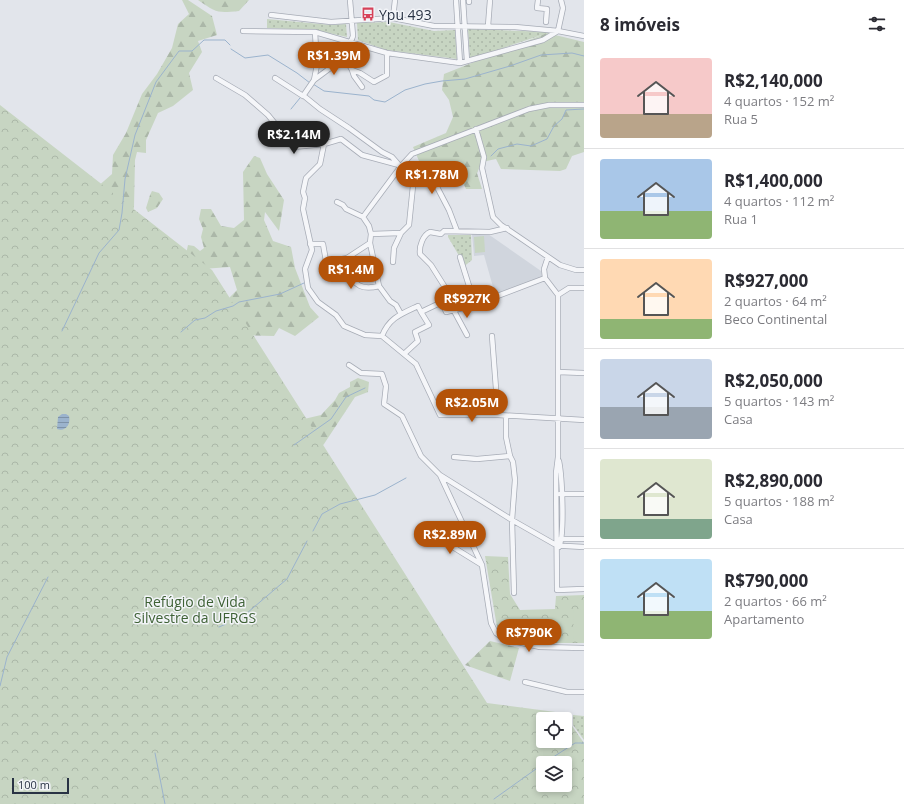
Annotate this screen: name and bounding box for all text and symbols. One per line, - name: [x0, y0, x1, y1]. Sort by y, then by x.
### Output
- place label: Ypu 493: [379, 5, 432, 24]
- bus stop icon: Ypu 493: [360, 6, 376, 22]
- text: 8 imóveis: [600, 13, 680, 36]
- icon: filters: [866, 13, 888, 35]
- pin: R$1.39M: [297, 42, 371, 76]
- text: R$1.39M: [307, 46, 361, 64]
- text: R$2,140,000: [724, 69, 823, 92]
- icon: home: [632, 74, 680, 122]
- text: 4 quartos · 152 m²: [724, 92, 834, 110]
- text: Rua 5: [724, 110, 758, 128]
- pin: R$2.14M: [257, 121, 331, 155]
- text: R$2.14M: [267, 125, 321, 143]
- pin: R$1.78M: [395, 161, 469, 195]
- text: R$1.78M: [405, 165, 459, 183]
- text: R$1,400,000: [724, 169, 823, 192]
- icon: home: [632, 175, 680, 223]
- text: 4 quartos · 112 m²: [724, 192, 834, 210]
- text: Rua 1: [724, 210, 758, 228]
- pin: R$1.4M: [318, 256, 384, 290]
- text: R$1.4M: [328, 260, 374, 278]
- text: R$927,000: [724, 269, 808, 292]
- icon: home: [632, 275, 680, 323]
- pin: R$927K: [434, 285, 500, 319]
- text: R$927K: [444, 289, 490, 307]
- text: 2 quartos · 64 m²: [724, 292, 827, 310]
- text: Beco Continental: [724, 310, 827, 328]
- text: R$2,050,000: [724, 369, 823, 392]
- icon: home: [632, 375, 680, 423]
- pin: R$2.05M: [435, 389, 509, 423]
- text: 5 quartos · 143 m²: [724, 392, 834, 410]
- text: R$2.05M: [445, 393, 499, 411]
- text: Casa: [724, 410, 753, 428]
- text: R$2,890,000: [724, 469, 823, 492]
- icon: home: [632, 475, 680, 523]
- text: 5 quartos · 188 m²: [724, 492, 834, 510]
- text: Casa: [724, 510, 753, 528]
- pin: R$2.89M: [413, 521, 487, 555]
- text: R$2.89M: [423, 525, 477, 543]
- text: R$790,000: [724, 569, 808, 592]
- icon: home: [632, 575, 680, 623]
- park label: Refúgio de Vida Silvestre da UFRGS: [134, 592, 256, 627]
- text: 2 quartos · 66 m²: [724, 592, 827, 610]
- text: Apartamento: [724, 610, 804, 628]
- pin: R$790K: [496, 619, 562, 653]
- text: R$790K: [506, 623, 552, 641]
- map controls: [536, 712, 572, 792]
- button: locate: [536, 712, 572, 748]
- button: layers: [536, 756, 572, 792]
- scale bar: [12, 776, 69, 795]
- text: 100 m: [18, 777, 50, 792]

